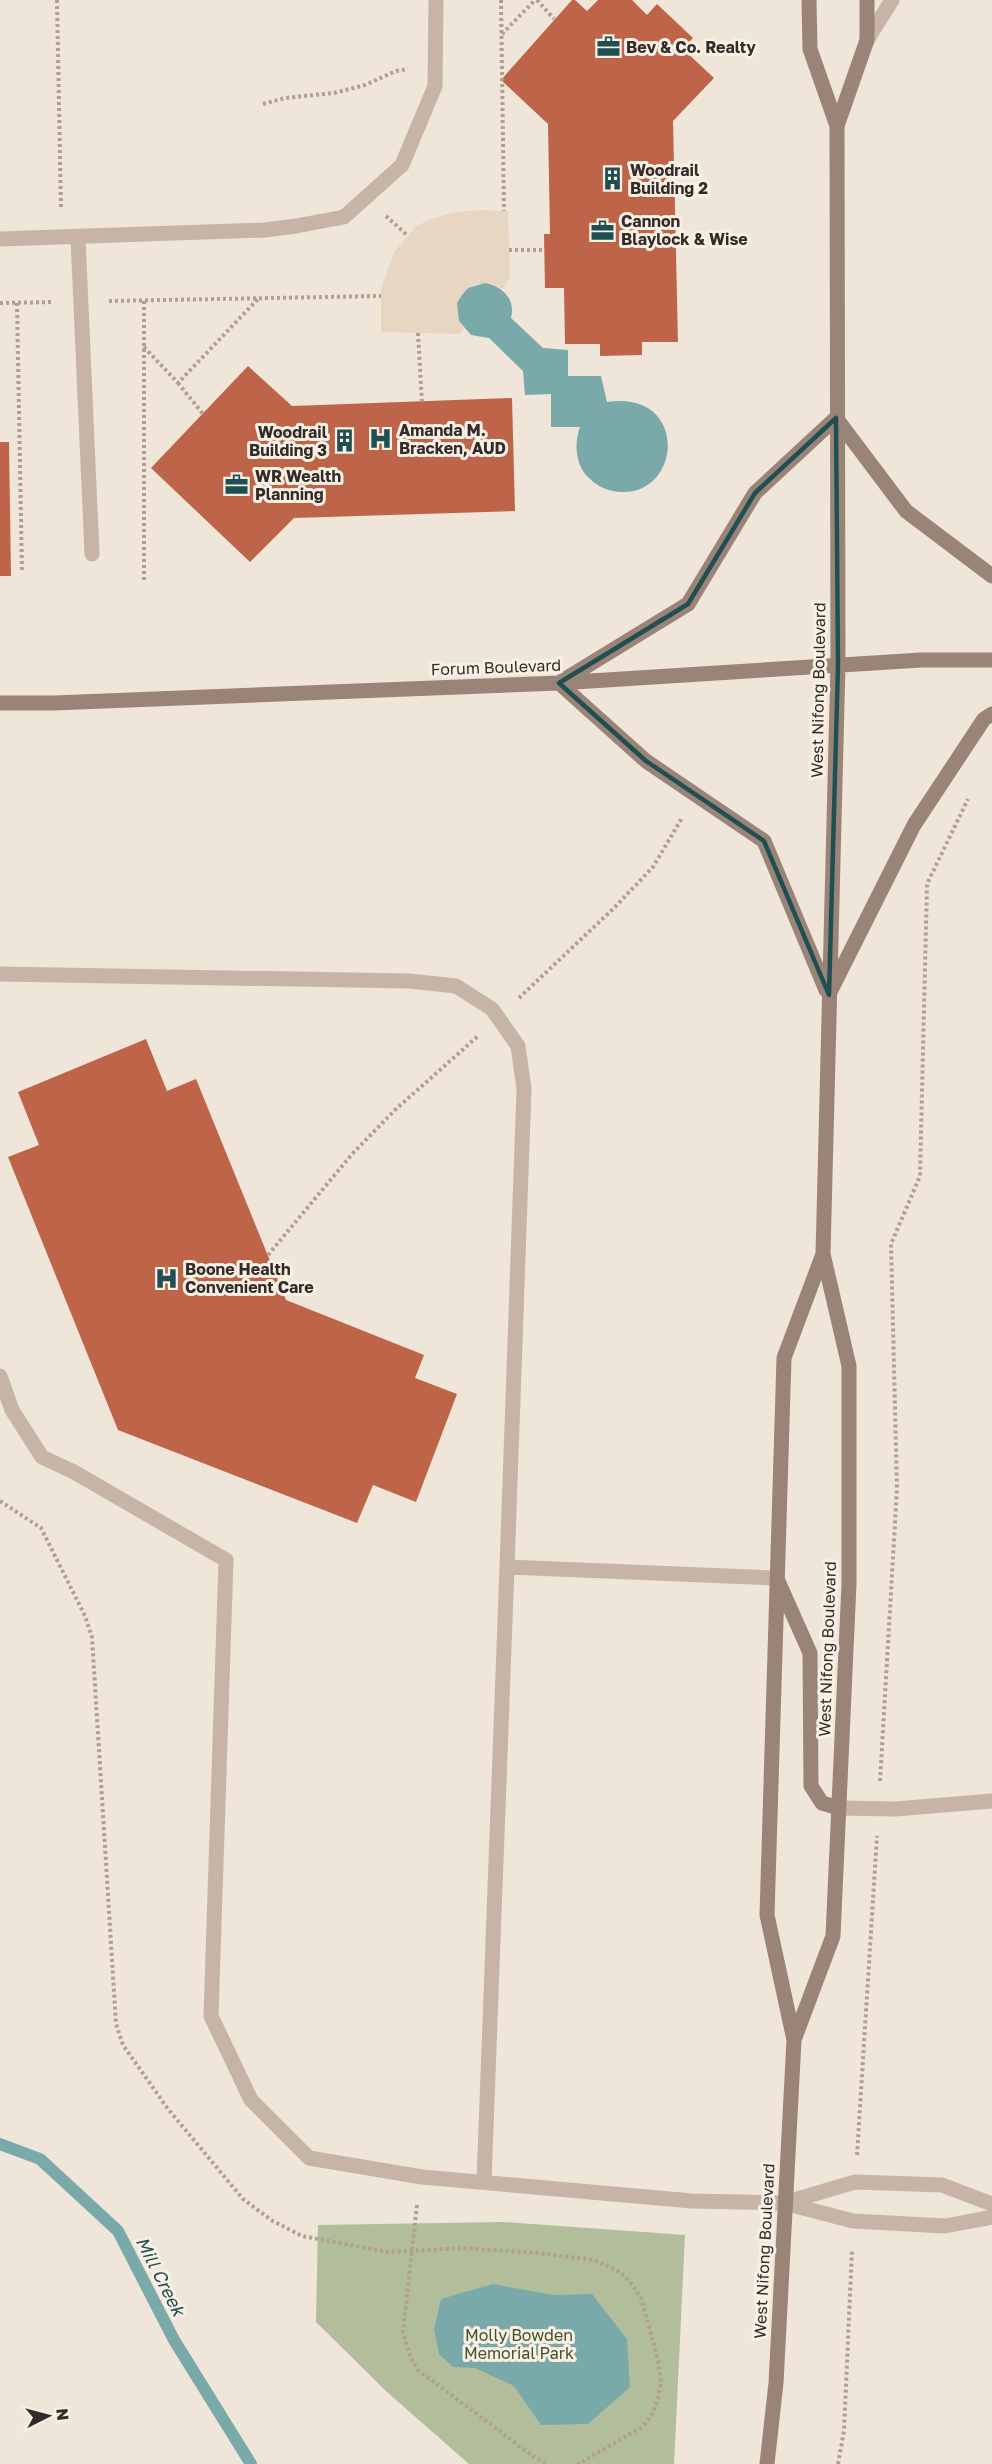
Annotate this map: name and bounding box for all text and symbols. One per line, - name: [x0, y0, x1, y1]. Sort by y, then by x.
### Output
- office icon: Bev & Co. Realty: [595, 34, 621, 60]
- place label: Bev & Co. Realty: [626, 37, 756, 57]
- place label: Woodrail Building 2: [630, 160, 708, 198]
- building icon: Woodrail Building 2: [599, 166, 625, 192]
- place label: Cannon Blaylock & Wise: [621, 211, 748, 249]
- office icon: Cannon Blaylock & Wise: [590, 217, 616, 243]
- place label: Amanda M. Bracken, AUD: [399, 420, 506, 458]
- place label: Woodrail Building 3: [249, 422, 328, 460]
- hospital icon: Amanda M. Bracken, AUD: [368, 426, 394, 452]
- building icon: Woodrail Building 3: [332, 428, 358, 454]
- place label: WR Wealth Planning: [255, 466, 341, 504]
- office icon: WR Wealth Planning: [224, 472, 250, 498]
- street label: West Nifong Boulevard: [806, 602, 830, 778]
- street label: Forum Boulevard: [430, 655, 562, 679]
- place label: Boone Health Convenient Care: [185, 1259, 314, 1297]
- hospital icon: Boone Health Convenient Care: [154, 1265, 180, 1291]
- street label: West Nifong Boulevard: [814, 1561, 840, 1737]
- street label: West Nifong Boulevard: [749, 2163, 779, 2339]
- water label: Mill Creek: [132, 2232, 191, 2321]
- park label: Molly Bowden Memorial Park: [464, 2325, 574, 2363]
- north arrow: [18, 2386, 78, 2446]
- text: N: [52, 2407, 73, 2422]

